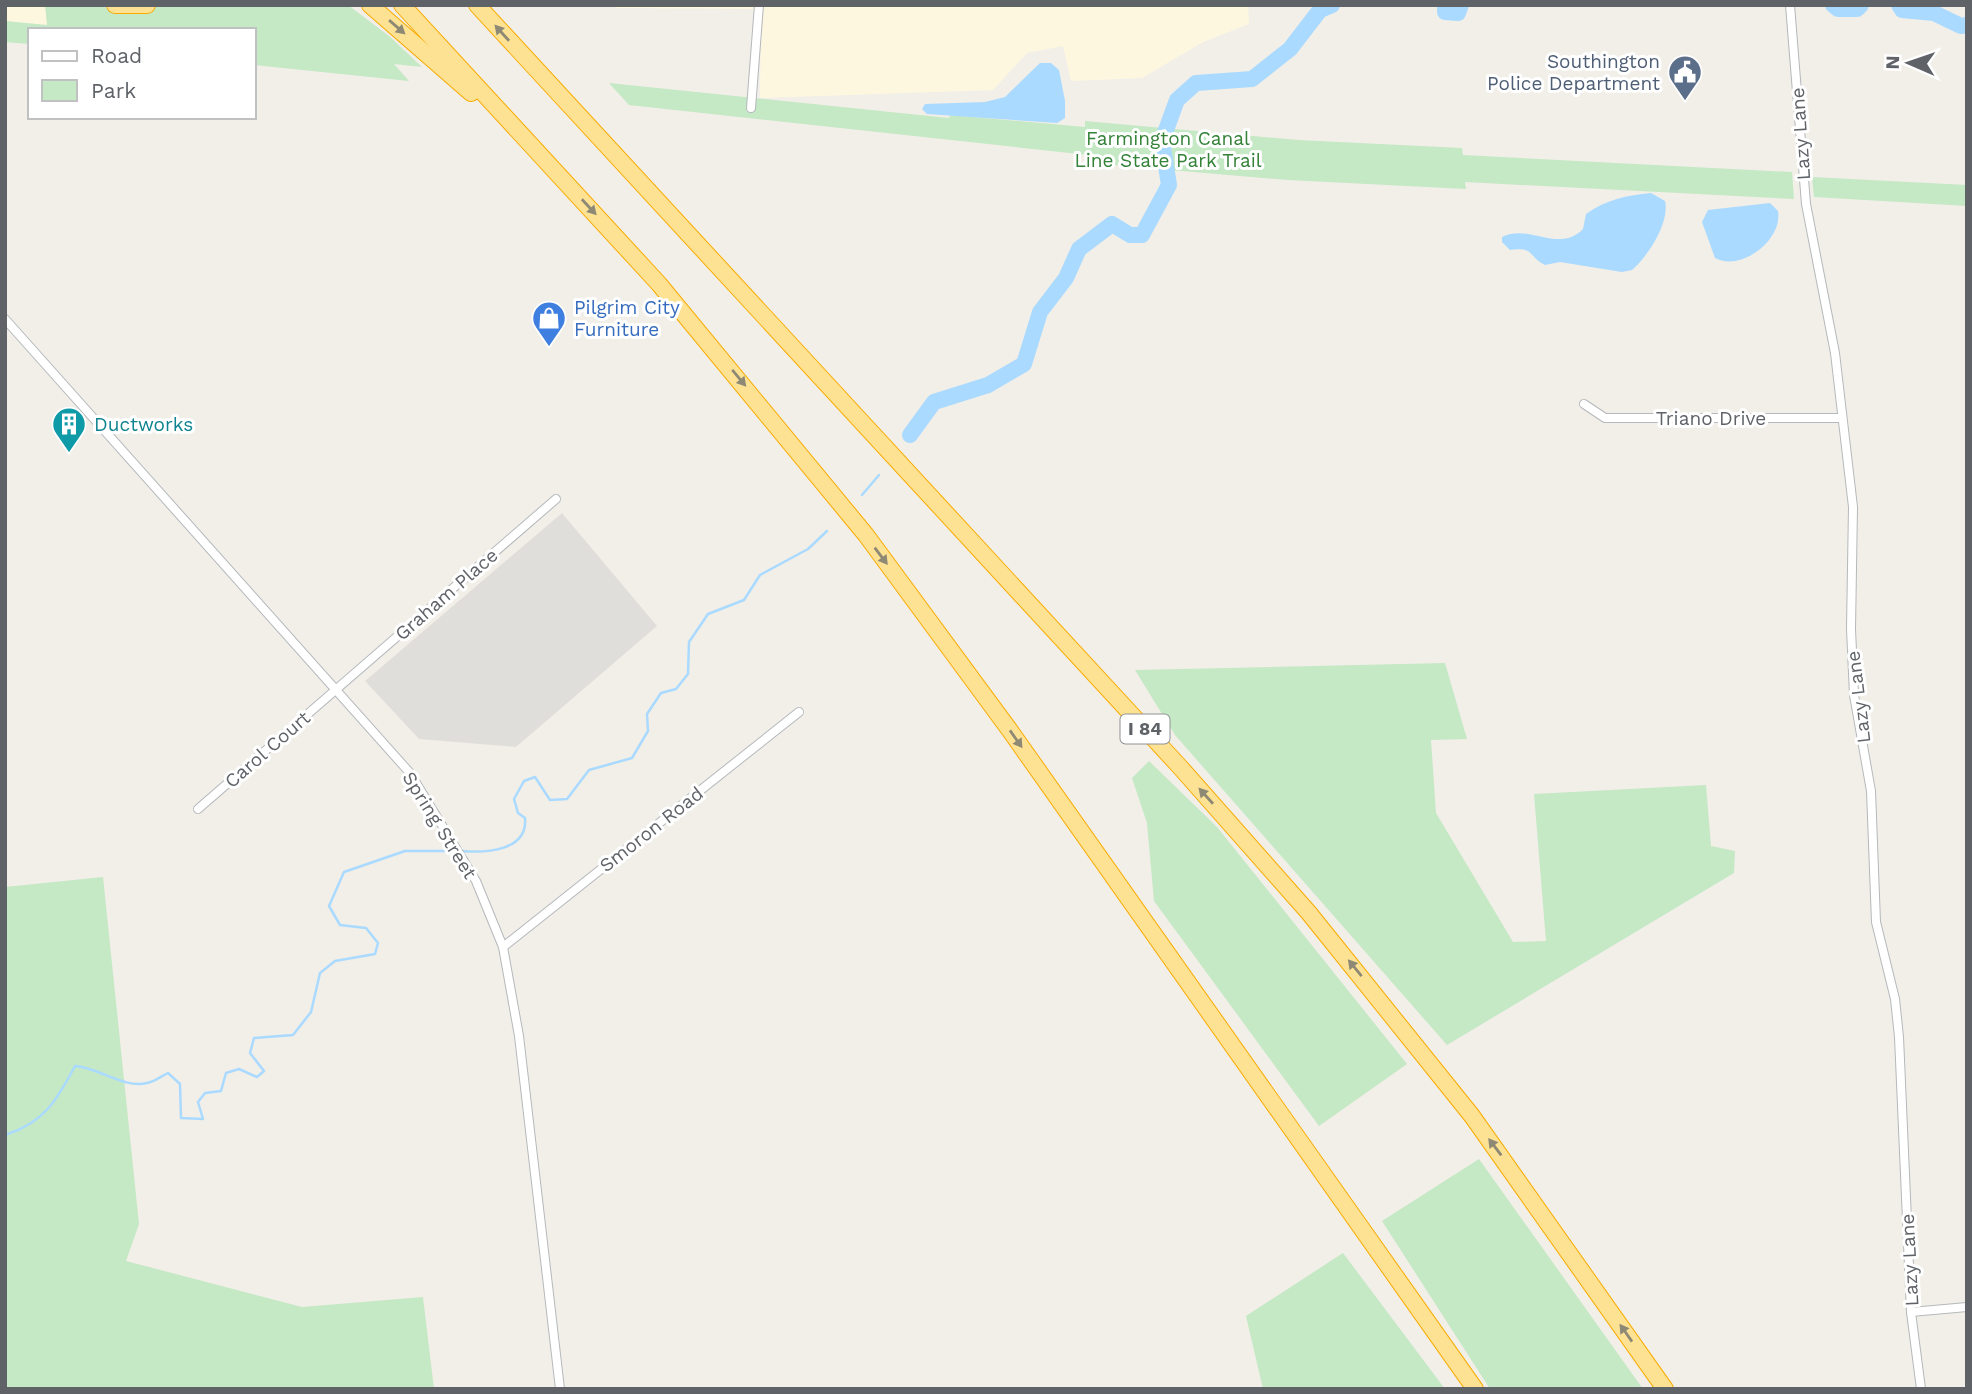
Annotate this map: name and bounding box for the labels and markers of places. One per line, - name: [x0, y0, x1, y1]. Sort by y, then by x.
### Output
- place label: Southington Police Department: [1487, 50, 1660, 95]
- public building icon: Southington Police Department: [1666, 53, 1704, 102]
- place label: Pilgrim City Furniture: [574, 296, 680, 341]
- shop icon: Pilgrim City Furniture: [530, 299, 568, 348]
- building icon: Ductworks: [50, 405, 88, 454]
- place label: Ductworks: [94, 413, 193, 436]

